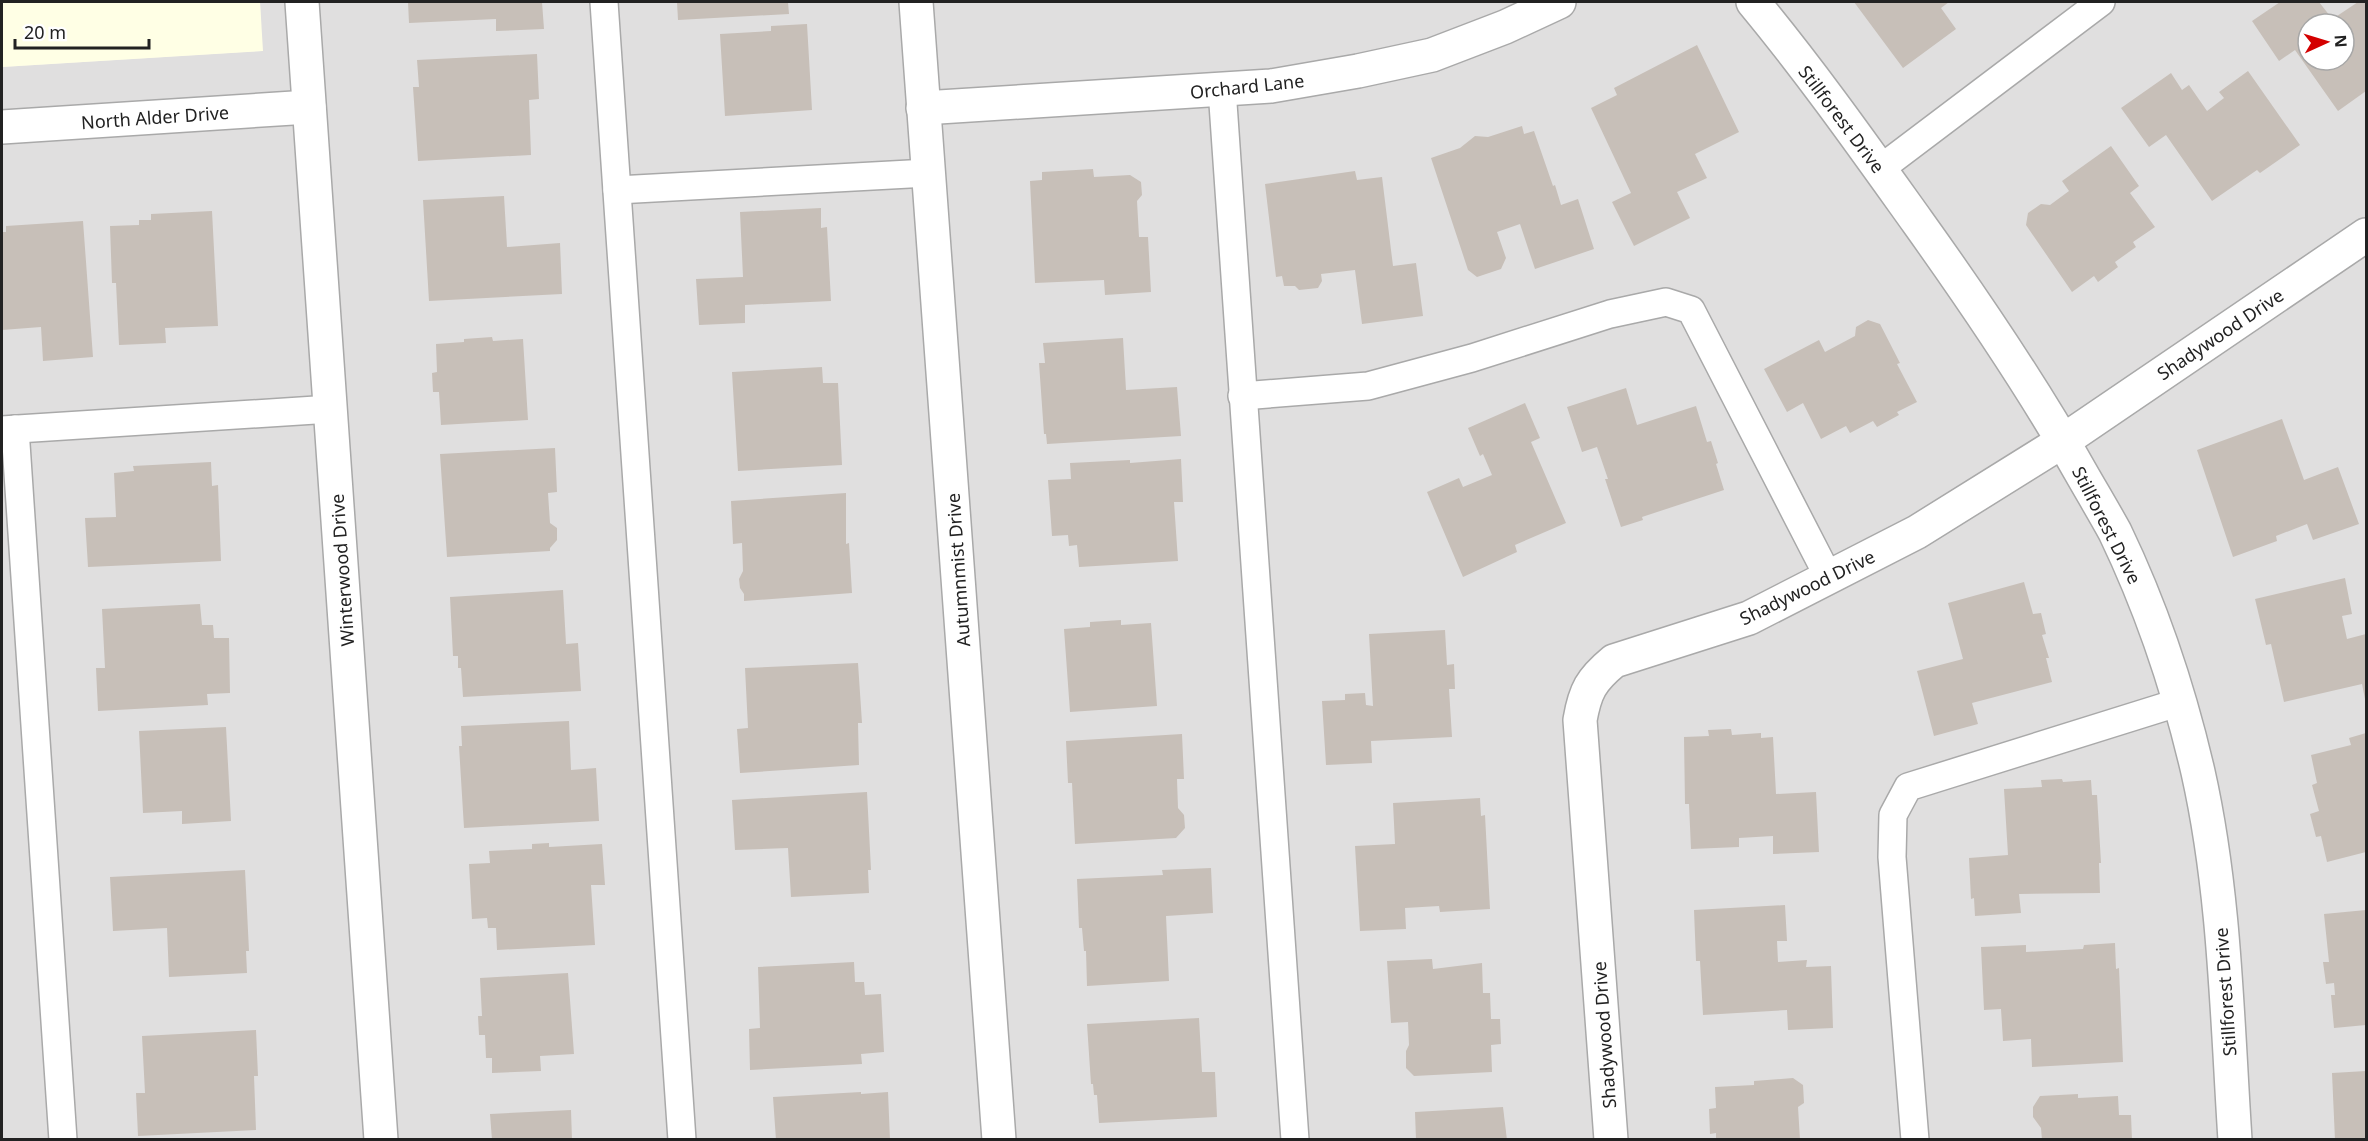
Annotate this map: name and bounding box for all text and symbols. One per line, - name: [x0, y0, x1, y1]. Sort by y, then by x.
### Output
- scale bar: [15, 12, 148, 50]
- north arrow: [2296, 12, 2356, 72]
- text: 20 m: [24, 20, 66, 44]
- text: N: [2330, 34, 2352, 48]
- street label: Stillforest Drive: [1794, 60, 1890, 178]
- street label: Orchard Lane: [1189, 68, 1305, 104]
- street label: North Alder Drive: [80, 100, 230, 134]
- street label: Shadywood Drive: [2152, 283, 2288, 385]
- street label: Stillforest Drive: [2067, 462, 2147, 588]
- street label: Autumnmist Drive: [941, 492, 975, 648]
- street label: Winterwood Drive: [325, 493, 359, 647]
- street label: Shadywood Drive: [1735, 544, 1879, 630]
- street label: Stillforest Drive: [2209, 927, 2241, 1057]
- street label: Shadywood Drive: [1587, 961, 1621, 1109]

